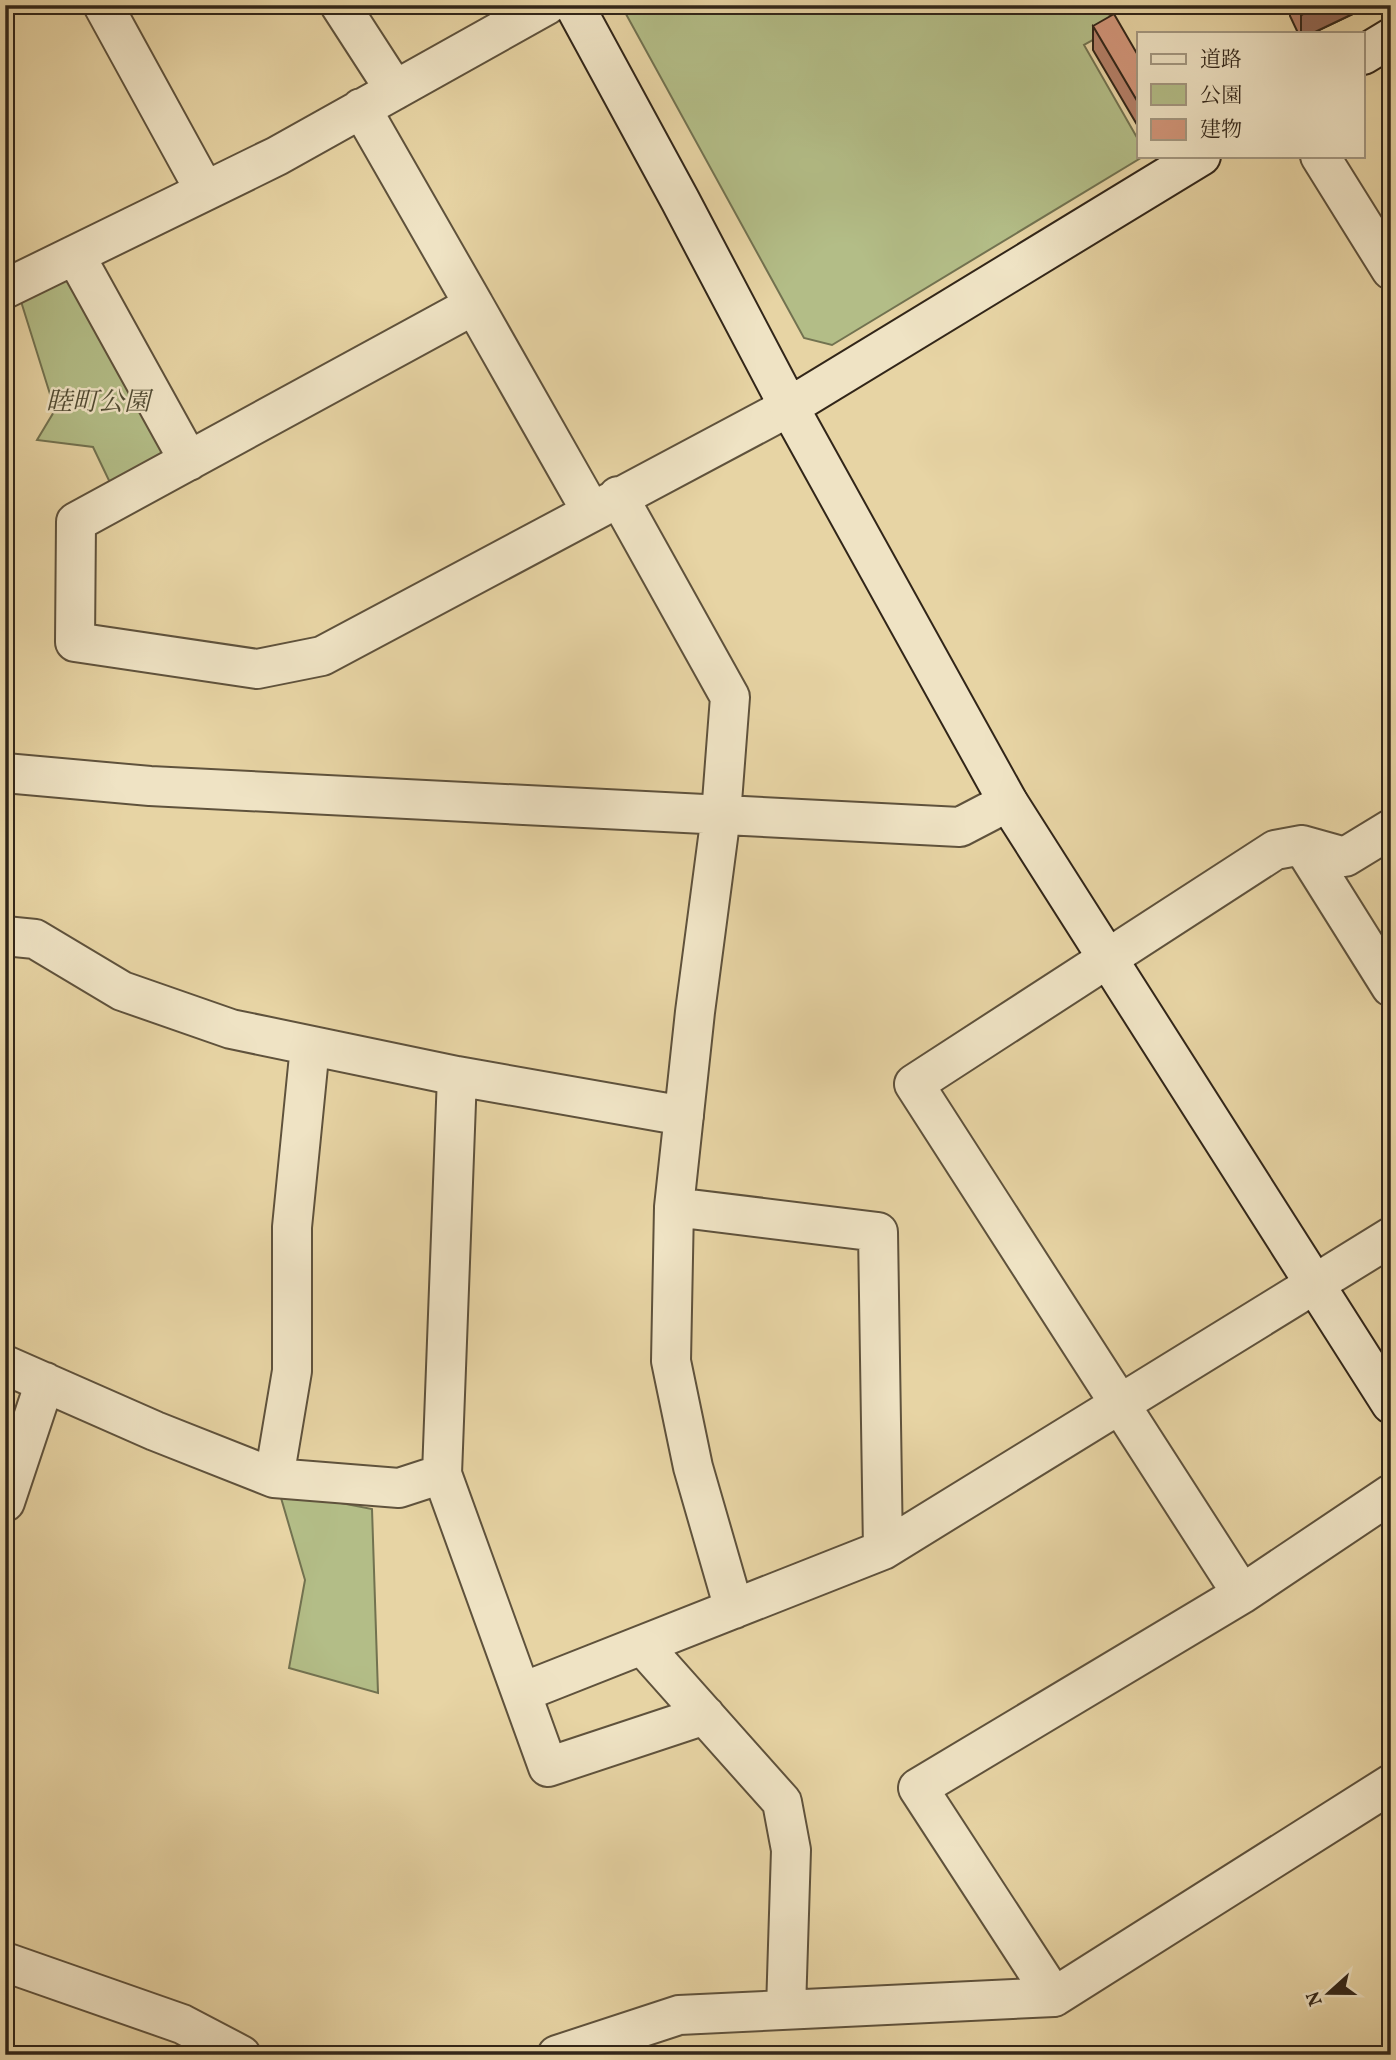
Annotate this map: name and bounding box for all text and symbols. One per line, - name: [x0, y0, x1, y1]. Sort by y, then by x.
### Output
- legend: [1137, 32, 1364, 158]
- text: 道路: [1200, 46, 1242, 75]
- text: 公園: [1200, 82, 1242, 111]
- text: 建物: [1200, 116, 1242, 145]
- park label: 睦町公園: [46, 385, 154, 421]
- north arrow: [1294, 1958, 1364, 2028]
- text: N: [1300, 1987, 1330, 2009]

